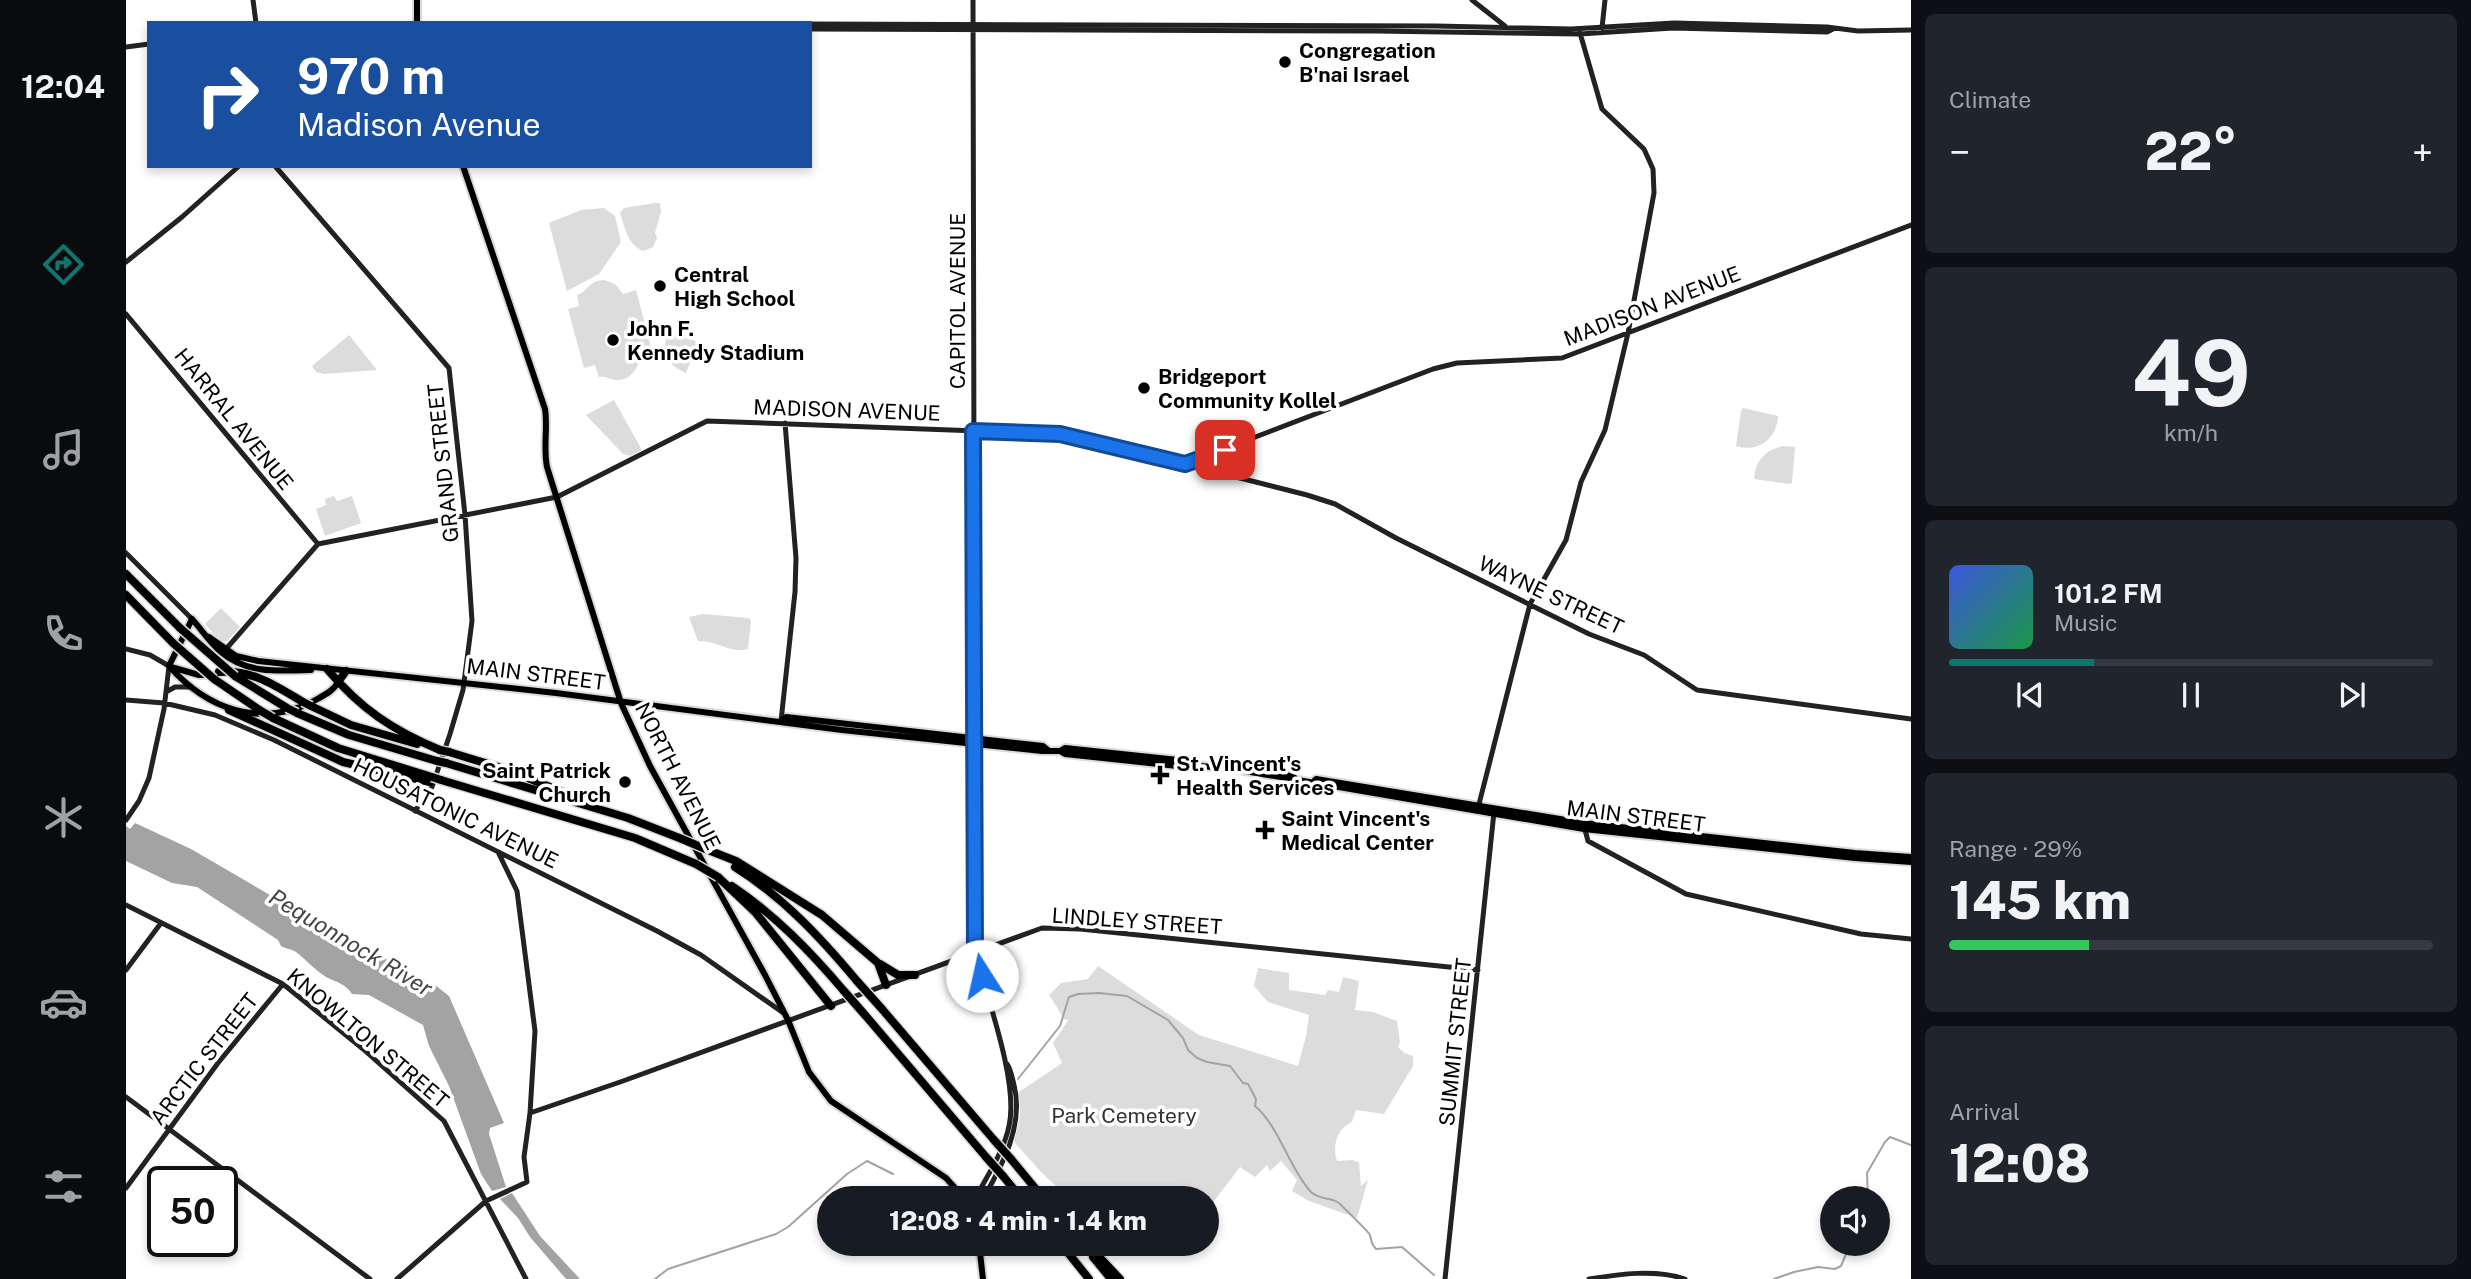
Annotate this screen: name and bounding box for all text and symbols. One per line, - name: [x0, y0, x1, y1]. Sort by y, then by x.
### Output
- place label: Congregation B'nai Israel: [1299, 38, 1436, 87]
- text: 970 m: [297, 47, 445, 105]
- icon: right: [182, 49, 273, 140]
- marker: Congregation B'nai Israel: [1277, 54, 1293, 70]
- text: 12:04: [21, 68, 105, 105]
- text: Climate: [1949, 86, 2031, 113]
- text: Madison Avenue: [297, 106, 541, 143]
- text: 22°: [2145, 121, 2237, 182]
- text: −: [1949, 130, 1970, 175]
- text: +: [2412, 130, 2433, 175]
- street label: CAPITOL AVENUE: [945, 213, 970, 389]
- icon: directions: [39, 240, 88, 289]
- street label: MADISON AVENUE: [1560, 261, 1744, 351]
- place label: Central High School: [674, 262, 796, 311]
- marker: Central High School: [652, 278, 668, 294]
- place label: John F. Kennedy Stadium: [627, 316, 804, 365]
- text: 49: [2131, 320, 2251, 426]
- marker: John F. Kennedy Stadium: [605, 332, 621, 348]
- street label: HARRAL AVENUE: [169, 343, 299, 495]
- place label: Bridgeport Community Kollel: [1158, 364, 1337, 413]
- marker: Bridgeport Community Kollel: [1136, 380, 1152, 396]
- street label: GRAND STREET: [422, 382, 464, 544]
- street label: MADISON AVENUE: [753, 394, 941, 426]
- text: km/h: [2164, 419, 2218, 446]
- pin: [1195, 420, 1255, 480]
- icon: music: [39, 425, 88, 474]
- icon: arrive: [1206, 431, 1244, 469]
- street label: WAYNE STREET: [1475, 550, 1627, 640]
- text: 101.2 FM: [2054, 578, 2163, 609]
- icon: phone: [39, 609, 88, 658]
- text: Music: [2054, 609, 2118, 636]
- street label: MAIN STREET: [465, 653, 607, 695]
- icon: previous: [2011, 676, 2049, 714]
- icon: pause: [2172, 676, 2210, 714]
- icon: next: [2333, 676, 2371, 714]
- street label: NORTH AVENUE: [630, 698, 726, 854]
- place label: St. Vincent's Health Services: [1176, 751, 1334, 800]
- street label: HOUSATONIC AVENUE: [349, 752, 563, 874]
- place label: Saint Patrick Church: [482, 758, 611, 807]
- marker: St. Vincent's Health Services: [1150, 765, 1170, 785]
- marker: Saint Patrick Church: [617, 774, 633, 790]
- icon: climate: [39, 793, 88, 842]
- street label: MAIN STREET: [1565, 795, 1707, 837]
- place label: Saint Vincent's Medical Center: [1281, 806, 1434, 855]
- marker: Saint Vincent's Medical Center: [1255, 820, 1275, 840]
- text: Range · 29%: [1949, 835, 2082, 862]
- text: 145 km: [1949, 870, 2131, 931]
- water label: Pequonnock River: [264, 883, 438, 1002]
- street label: LINDLEY STREET: [1051, 903, 1223, 939]
- position arrow: [945, 939, 1019, 1013]
- street label: SUMMIT STREET: [1434, 957, 1476, 1127]
- street label: KNOWLTON STREET: [282, 963, 454, 1113]
- icon: car: [39, 978, 88, 1027]
- street label: ARCTIC STREET: [145, 988, 263, 1130]
- text: Arrival: [1949, 1098, 2020, 1125]
- park label: Park Cemetery: [1051, 1103, 1197, 1128]
- text: 12:08: [1949, 1133, 2090, 1194]
- icon: filters: [39, 1162, 88, 1211]
- speed limit sign: 50: [147, 1166, 238, 1257]
- map controls: [1820, 1186, 1890, 1256]
- button: sound: [1820, 1186, 1890, 1256]
- text: 12:08 · 4 min · 1.4 km: [889, 1205, 1147, 1236]

